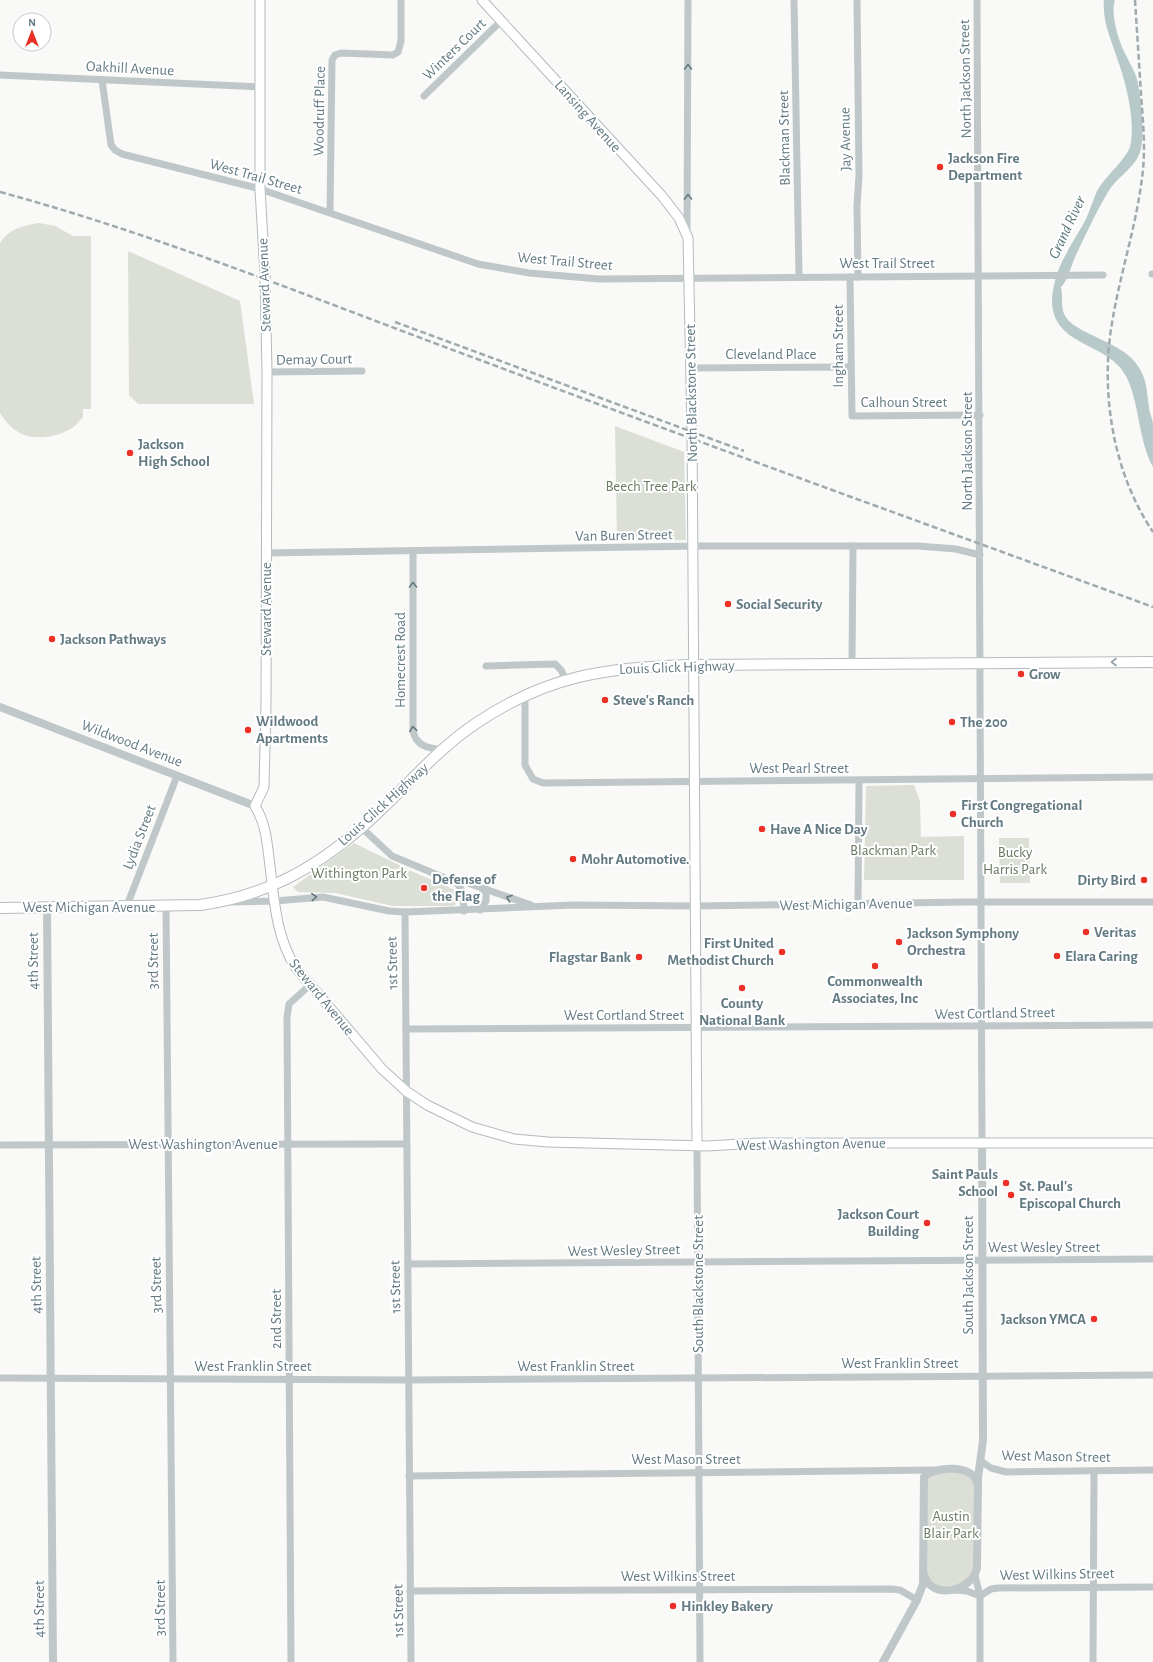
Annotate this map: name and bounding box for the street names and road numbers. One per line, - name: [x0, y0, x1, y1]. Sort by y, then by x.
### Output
- street label: Winters Court: [420, 16, 489, 83]
- street label: North Jackson Street: [957, 19, 974, 139]
- street label: Oakhill Avenue: [85, 59, 175, 78]
- street label: Woodruff Place: [311, 66, 328, 156]
- street label: Lansing Avenue: [552, 77, 624, 155]
- street label: Blackman Street: [776, 90, 793, 186]
- street label: Jay Avenue: [837, 107, 854, 171]
- street label: West Trail Street: [208, 156, 304, 197]
- street label: Steward Avenue: [255, 238, 274, 332]
- street label: West Trail Street: [517, 250, 613, 273]
- street label: West Trail Street: [839, 256, 935, 271]
- street label: Ingham Street: [831, 304, 846, 388]
- street label: North Blackstone Street: [683, 324, 700, 462]
- street label: Cleveland Place: [725, 347, 817, 362]
- street label: Demay Court: [276, 351, 352, 368]
- street label: North Jackson Street: [960, 391, 975, 511]
- street label: Calhoun Street: [861, 395, 948, 410]
- street label: Van Buren Street: [575, 527, 673, 544]
- street label: Steward Avenue: [259, 562, 274, 656]
- street label: Homecrest Road: [393, 612, 408, 708]
- street label: Louis Glick Highway: [619, 658, 736, 677]
- street label: Wildwood Avenue: [79, 717, 185, 770]
- street label: Louis Glick Highway: [335, 760, 432, 849]
- street label: West Pearl Street: [749, 761, 849, 776]
- street label: Lydia Street: [120, 802, 159, 872]
- street label: West Michigan Avenue: [779, 896, 913, 913]
- street label: West Michigan Avenue: [23, 900, 156, 915]
- street label: 4th Street: [26, 932, 41, 990]
- street label: 3rd Street: [146, 933, 161, 989]
- street label: 1st Street: [385, 936, 400, 990]
- street label: Steward Avenue: [286, 956, 357, 1039]
- street label: West Cortland Street: [935, 1005, 1056, 1022]
- street label: West Cortland Street: [564, 1008, 685, 1023]
- street label: West Washington Avenue: [736, 1136, 886, 1153]
- street label: West Washington Avenue: [128, 1137, 278, 1152]
- street label: South Blackstone Street: [691, 1215, 706, 1353]
- street label: South Jackson Street: [961, 1215, 976, 1335]
- street label: West Wesley Street: [988, 1240, 1100, 1255]
- street label: West Wesley Street: [568, 1242, 681, 1259]
- street label: 4th Street: [28, 1256, 45, 1314]
- street label: 3rd Street: [149, 1256, 164, 1313]
- street label: 1st Street: [388, 1260, 403, 1314]
- street label: 2nd Street: [269, 1289, 284, 1349]
- street label: West Franklin Street: [841, 1356, 959, 1371]
- street label: West Franklin Street: [194, 1359, 312, 1374]
- street label: West Franklin Street: [517, 1359, 635, 1374]
- street label: West Mason Street: [1001, 1448, 1111, 1465]
- street label: West Mason Street: [631, 1452, 741, 1467]
- street label: West Wilkins Street: [1000, 1566, 1115, 1583]
- street label: West Wilkins Street: [621, 1569, 736, 1584]
- street label: 4th Street: [32, 1580, 47, 1638]
- street label: 3rd Street: [153, 1580, 168, 1636]
- street label: 1st Street: [391, 1584, 406, 1638]

